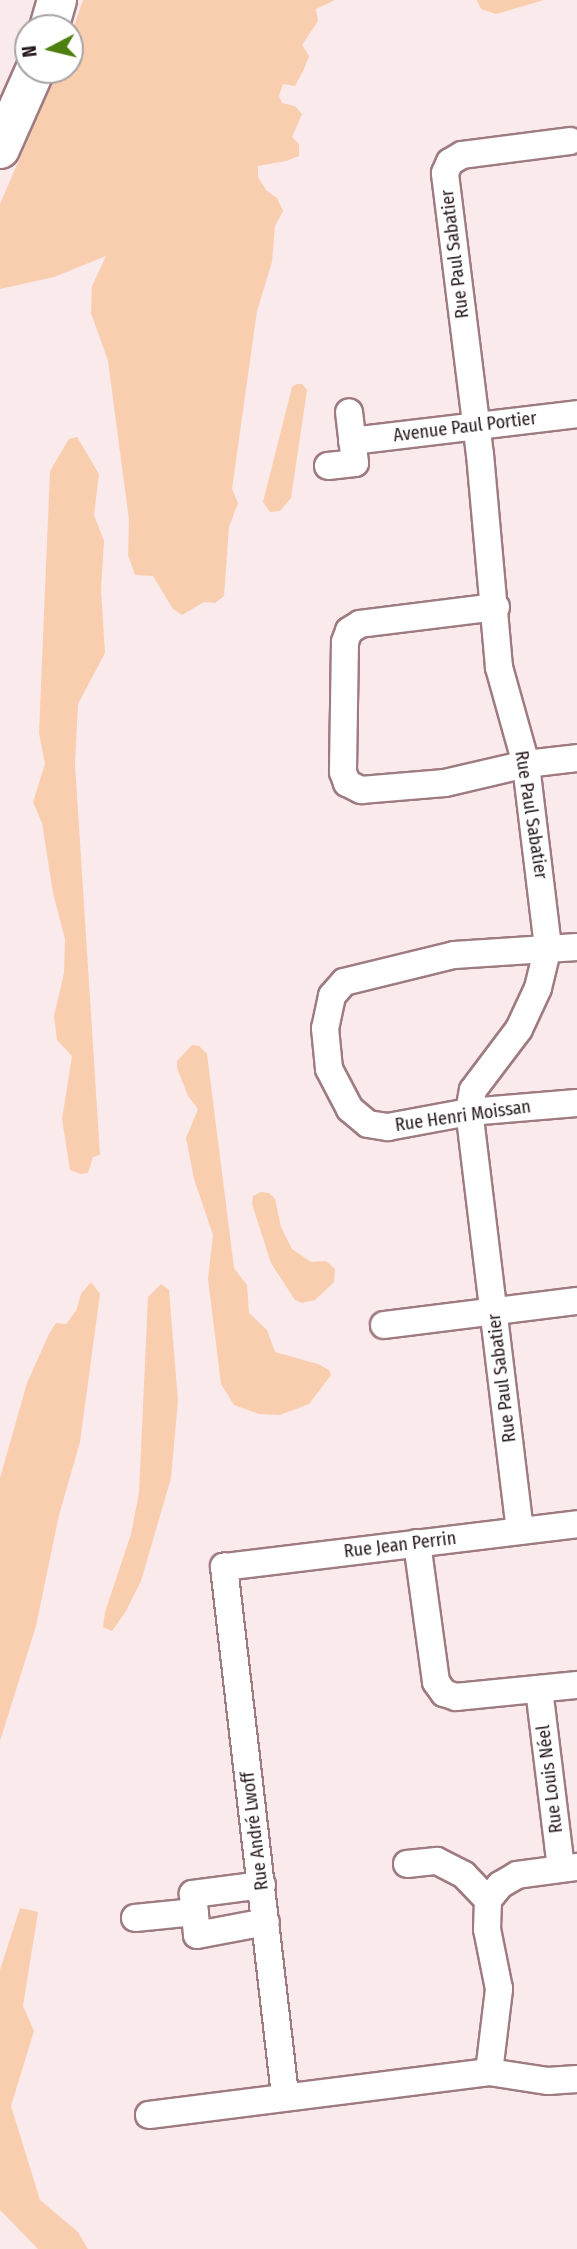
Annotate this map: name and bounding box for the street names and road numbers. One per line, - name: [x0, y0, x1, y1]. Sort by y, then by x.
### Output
- street label: Rue Paul Sabatier: [436, 188, 474, 320]
- street label: Avenue Paul Portier: [392, 407, 538, 447]
- street label: Rue Paul Sabatier: [510, 749, 552, 881]
- street label: Rue Henri Moissan: [394, 1096, 532, 1136]
- street label: Rue Paul Sabatier: [483, 1312, 521, 1444]
- street label: Rue Jean Perrin: [343, 1527, 457, 1563]
- street label: Rue Louis Néel: [533, 1724, 567, 1834]
- street label: Rue André Lwoff: [237, 1770, 273, 1892]

